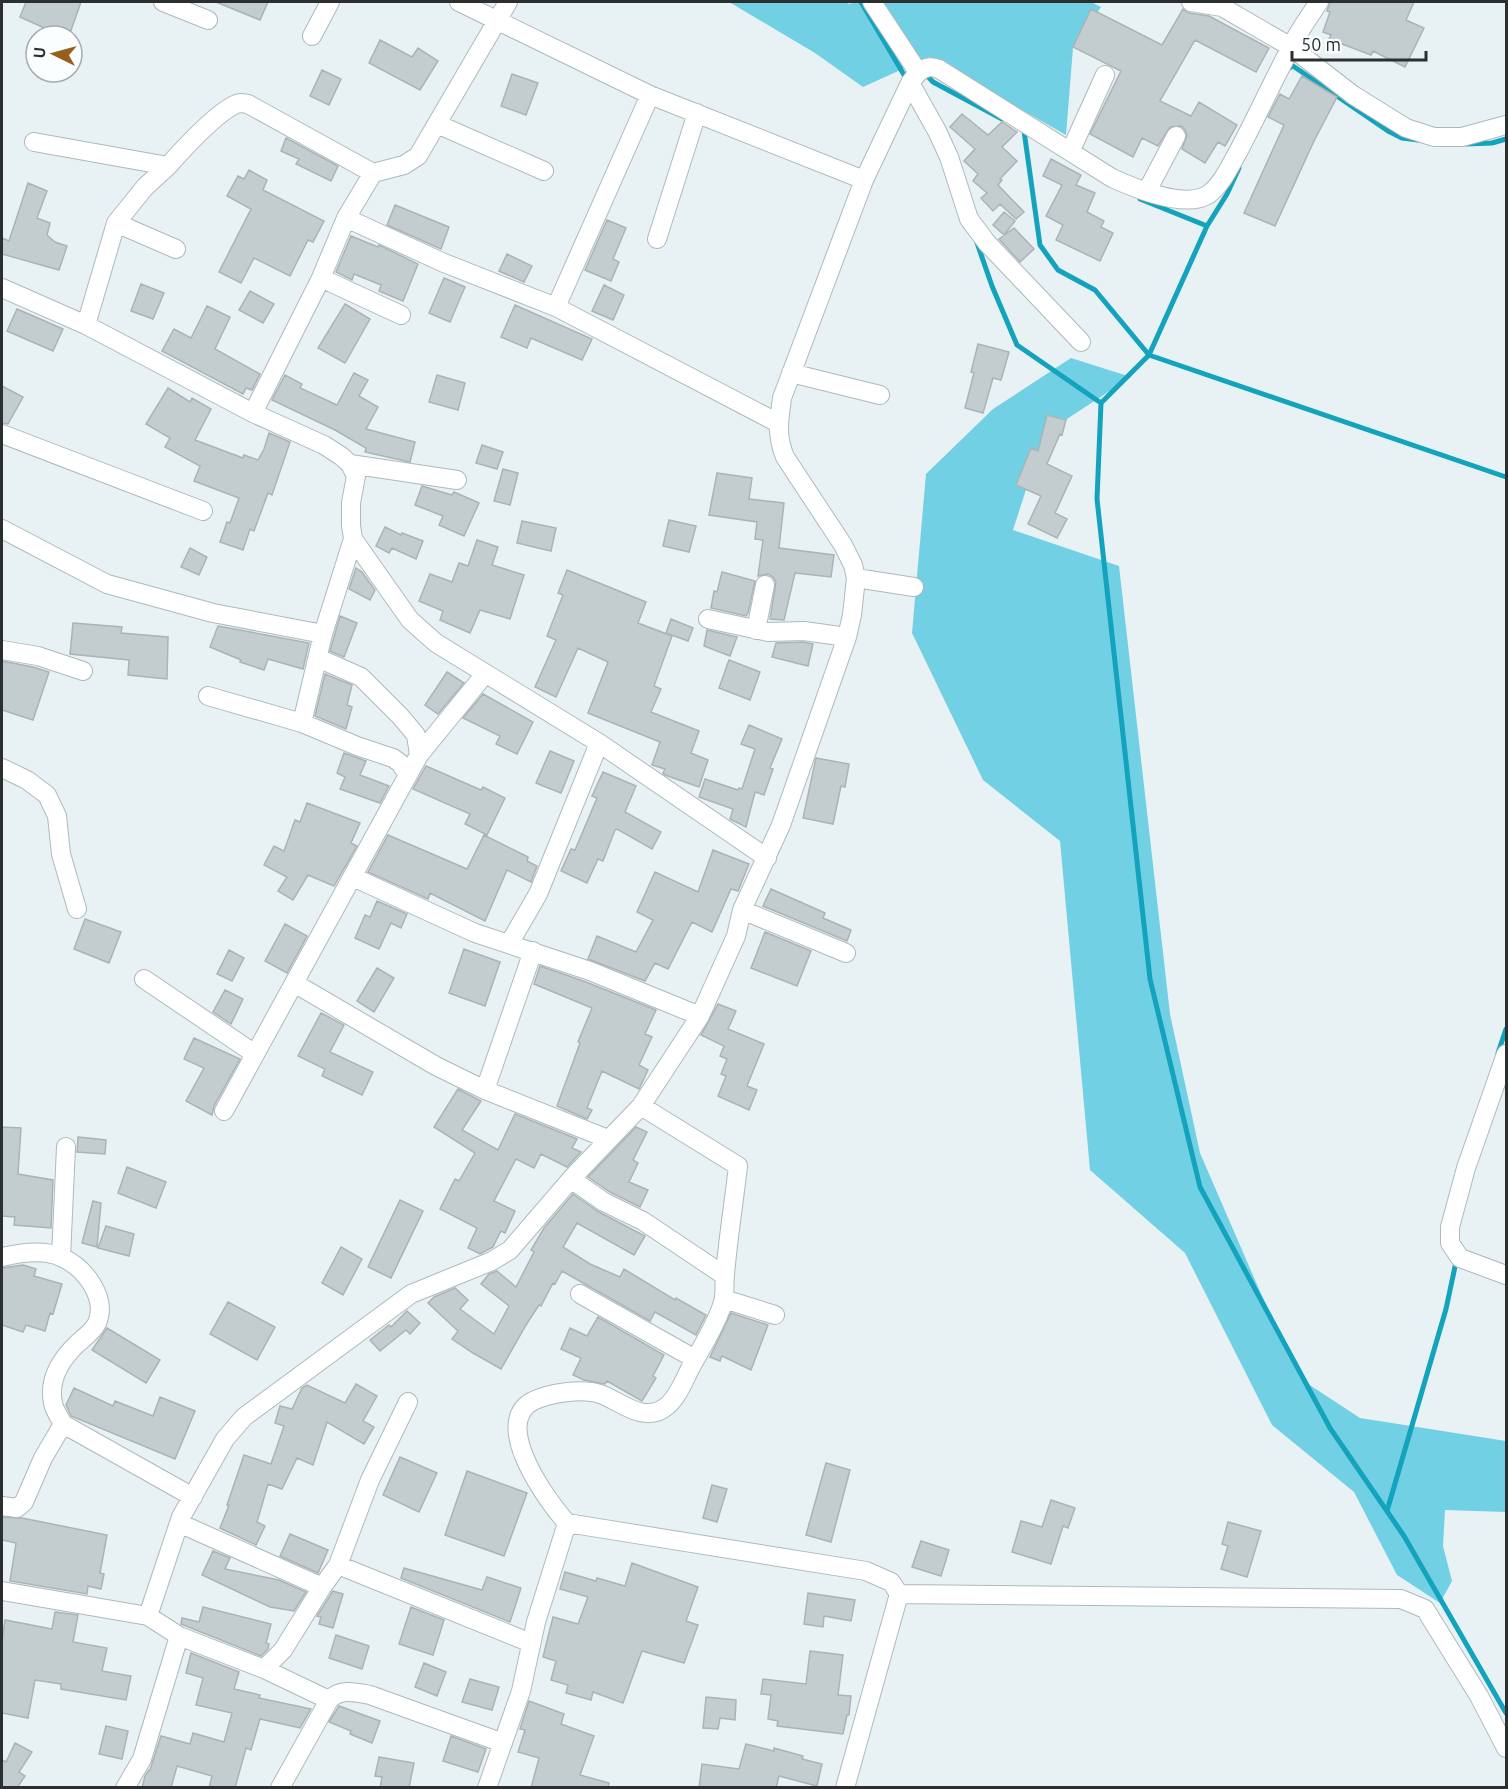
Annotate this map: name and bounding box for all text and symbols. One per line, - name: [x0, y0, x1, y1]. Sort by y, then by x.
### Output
- north arrow: [24, 24, 84, 84]
- scale bar: [1292, 24, 1426, 62]
- text: 50 m: [1301, 34, 1341, 54]
- text: U: [30, 46, 49, 59]

